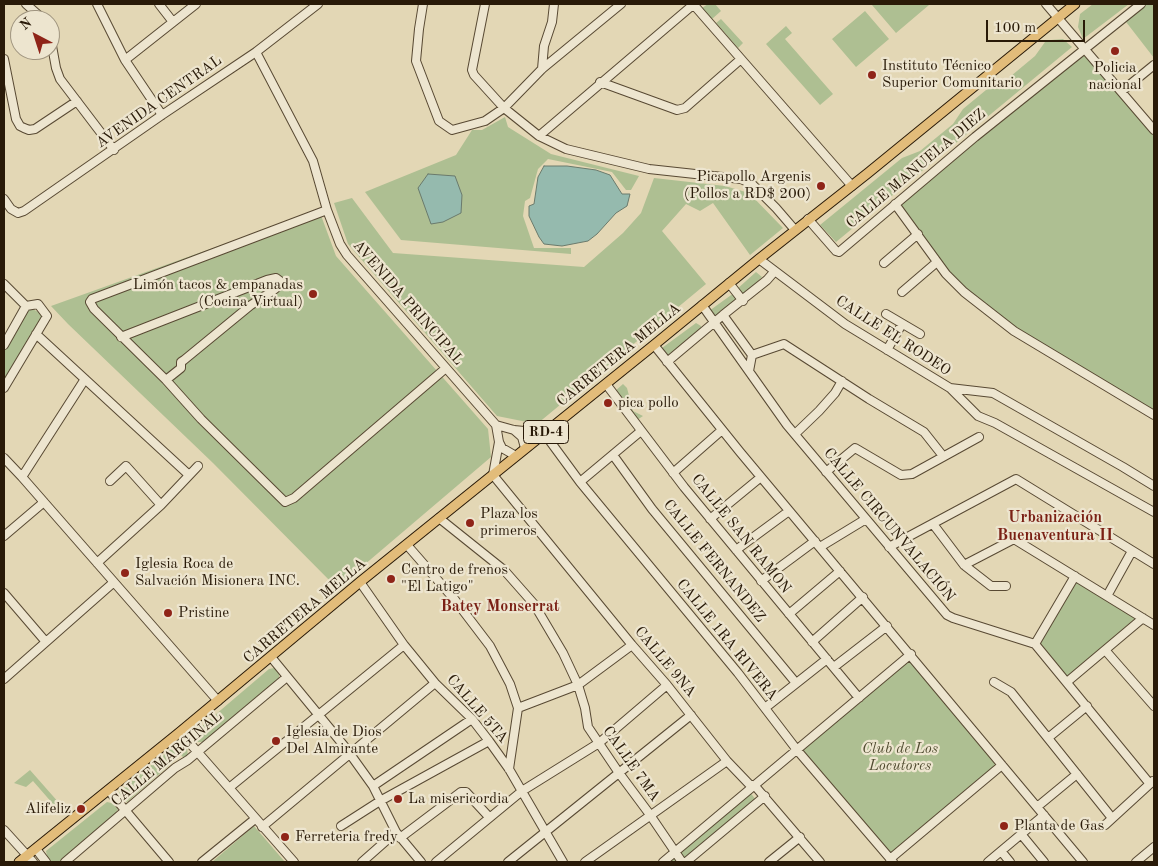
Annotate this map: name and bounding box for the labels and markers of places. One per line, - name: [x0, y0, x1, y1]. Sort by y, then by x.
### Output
- marker: Policia nacional: [1109, 45, 1121, 57]
- place label: Instituto Técnico Superior Comunitario: [882, 57, 1022, 92]
- place label: Policia nacional: [1088, 59, 1142, 94]
- marker: Instituto Técnico Superior Comunitario: [866, 69, 878, 81]
- place label: Picapollo Argenis (Pollos a RD$ 200): [684, 168, 811, 203]
- marker: Picapollo Argenis (Pollos a RD$ 200): [815, 180, 827, 192]
- place label: Limón tacos & empanadas (Cocina Virtual): [133, 276, 303, 311]
- marker: Limón tacos & empanadas (Cocina Virtual): [307, 288, 319, 300]
- place label: pica pollo: [618, 394, 679, 412]
- marker: pica pollo: [602, 397, 614, 409]
- place label: Plaza los primeros: [480, 505, 538, 540]
- marker: Plaza los primeros: [464, 517, 476, 529]
- place label: Iglesia Roca de Salvación Misionera INC.: [135, 555, 300, 590]
- place label: Centro de frenos "El Latigo": [401, 561, 508, 596]
- marker: Iglesia Roca de Salvación Misionera INC.: [119, 567, 131, 579]
- marker: Centro de frenos "El Latigo": [385, 573, 397, 585]
- place label: Pristine: [178, 604, 229, 622]
- marker: Pristine: [162, 607, 174, 619]
- place label: Iglesia de Dios Del Almirante: [286, 723, 382, 758]
- marker: Iglesia de Dios Del Almirante: [270, 735, 282, 747]
- place label: La misericordia: [408, 790, 509, 808]
- marker: La misericordia: [392, 793, 404, 805]
- place label: Alifeliz: [25, 800, 71, 818]
- marker: Alifeliz: [75, 803, 87, 815]
- place label: Planta de Gas: [1014, 817, 1104, 835]
- marker: Planta de Gas: [998, 820, 1010, 832]
- place label: Ferreteria fredy: [295, 828, 398, 846]
- marker: Ferreteria fredy: [279, 831, 291, 843]

